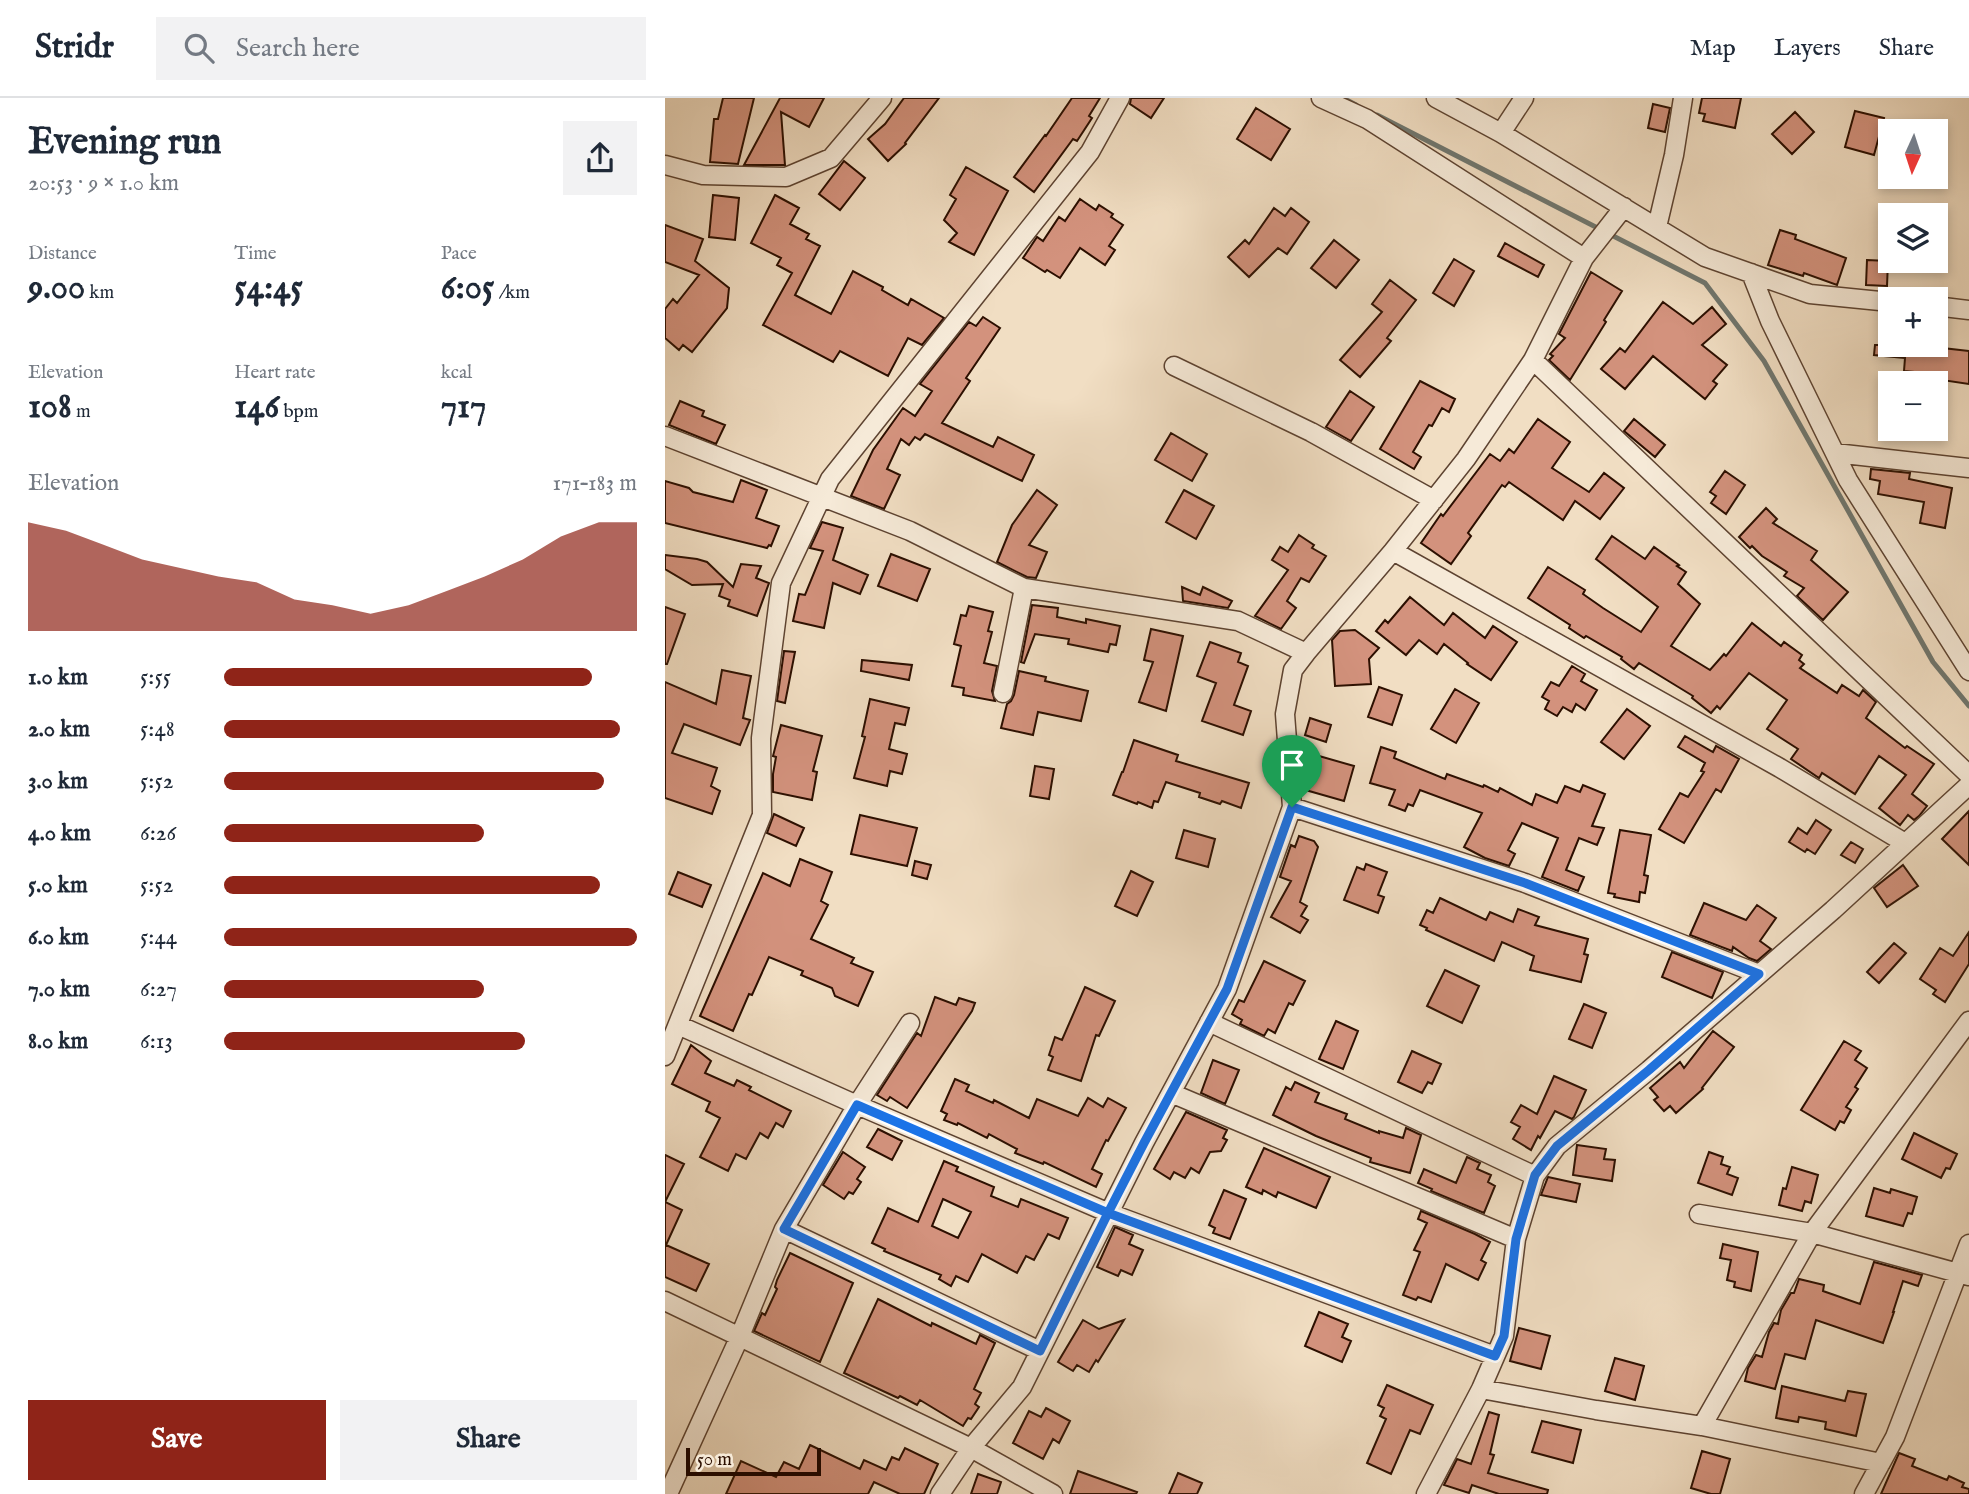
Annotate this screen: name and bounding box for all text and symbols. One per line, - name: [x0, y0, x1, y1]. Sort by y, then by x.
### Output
- search box: [156, 17, 646, 80]
- text: Stridr: [35, 27, 114, 69]
- icon: search: [180, 29, 218, 67]
- text: Search here: [236, 32, 360, 65]
- text: Map: [1690, 33, 1736, 64]
- text: Layers: [1774, 33, 1841, 64]
- text: Share: [1879, 33, 1934, 64]
- text: Evening run: [28, 119, 222, 167]
- north arrow: [1878, 119, 1948, 189]
- map controls: [1878, 119, 1948, 441]
- button: share: [563, 121, 637, 195]
- text: 20:53 · 9 × 1.0 km: [28, 169, 179, 198]
- button: layers: [1878, 203, 1948, 273]
- text: Distance: [28, 242, 97, 266]
- text: Time: [234, 242, 277, 266]
- text: Pace: [441, 242, 477, 266]
- text: 9.00: [28, 266, 85, 311]
- text: 54:45: [234, 266, 303, 311]
- text: 6:05: [441, 266, 495, 311]
- text: km: [85, 281, 114, 305]
- text: /km: [495, 281, 530, 305]
- button: +: [1878, 287, 1948, 357]
- text: Elevation: [28, 361, 103, 385]
- text: Heart rate: [234, 361, 315, 385]
- text: kcal: [441, 361, 472, 385]
- button: −: [1878, 371, 1948, 441]
- text: 108: [28, 385, 72, 430]
- text: 146: [234, 385, 279, 430]
- text: 717: [441, 385, 486, 430]
- text: m: [72, 400, 91, 424]
- text: bpm: [279, 400, 319, 424]
- text: Elevation: [28, 469, 119, 498]
- text: 171–183 m: [552, 469, 637, 498]
- text: 1.0 km: [28, 663, 88, 692]
- text: 5:55: [140, 663, 171, 692]
- text: 2.0 km: [28, 715, 90, 744]
- text: 5:48: [140, 715, 175, 744]
- pin: [1262, 735, 1322, 807]
- icon: arrive: [1273, 746, 1311, 784]
- text: 3.0 km: [28, 767, 88, 796]
- text: 5:52: [140, 767, 173, 796]
- text: 4.0 km: [28, 819, 91, 848]
- text: 6:26: [140, 819, 176, 848]
- text: 5.0 km: [28, 871, 88, 900]
- text: 5:52: [140, 871, 173, 900]
- text: 6.0 km: [28, 923, 89, 952]
- text: 5:44: [140, 923, 177, 952]
- text: 7.0 km: [28, 975, 90, 1004]
- text: 6:27: [140, 975, 177, 1004]
- text: 8.0 km: [28, 1027, 88, 1056]
- text: 6:13: [140, 1027, 173, 1056]
- button: Save: [28, 1400, 326, 1480]
- button: Share: [340, 1400, 637, 1480]
- scale bar: [686, 1445, 821, 1477]
- text: 50 m: [697, 1448, 732, 1472]

